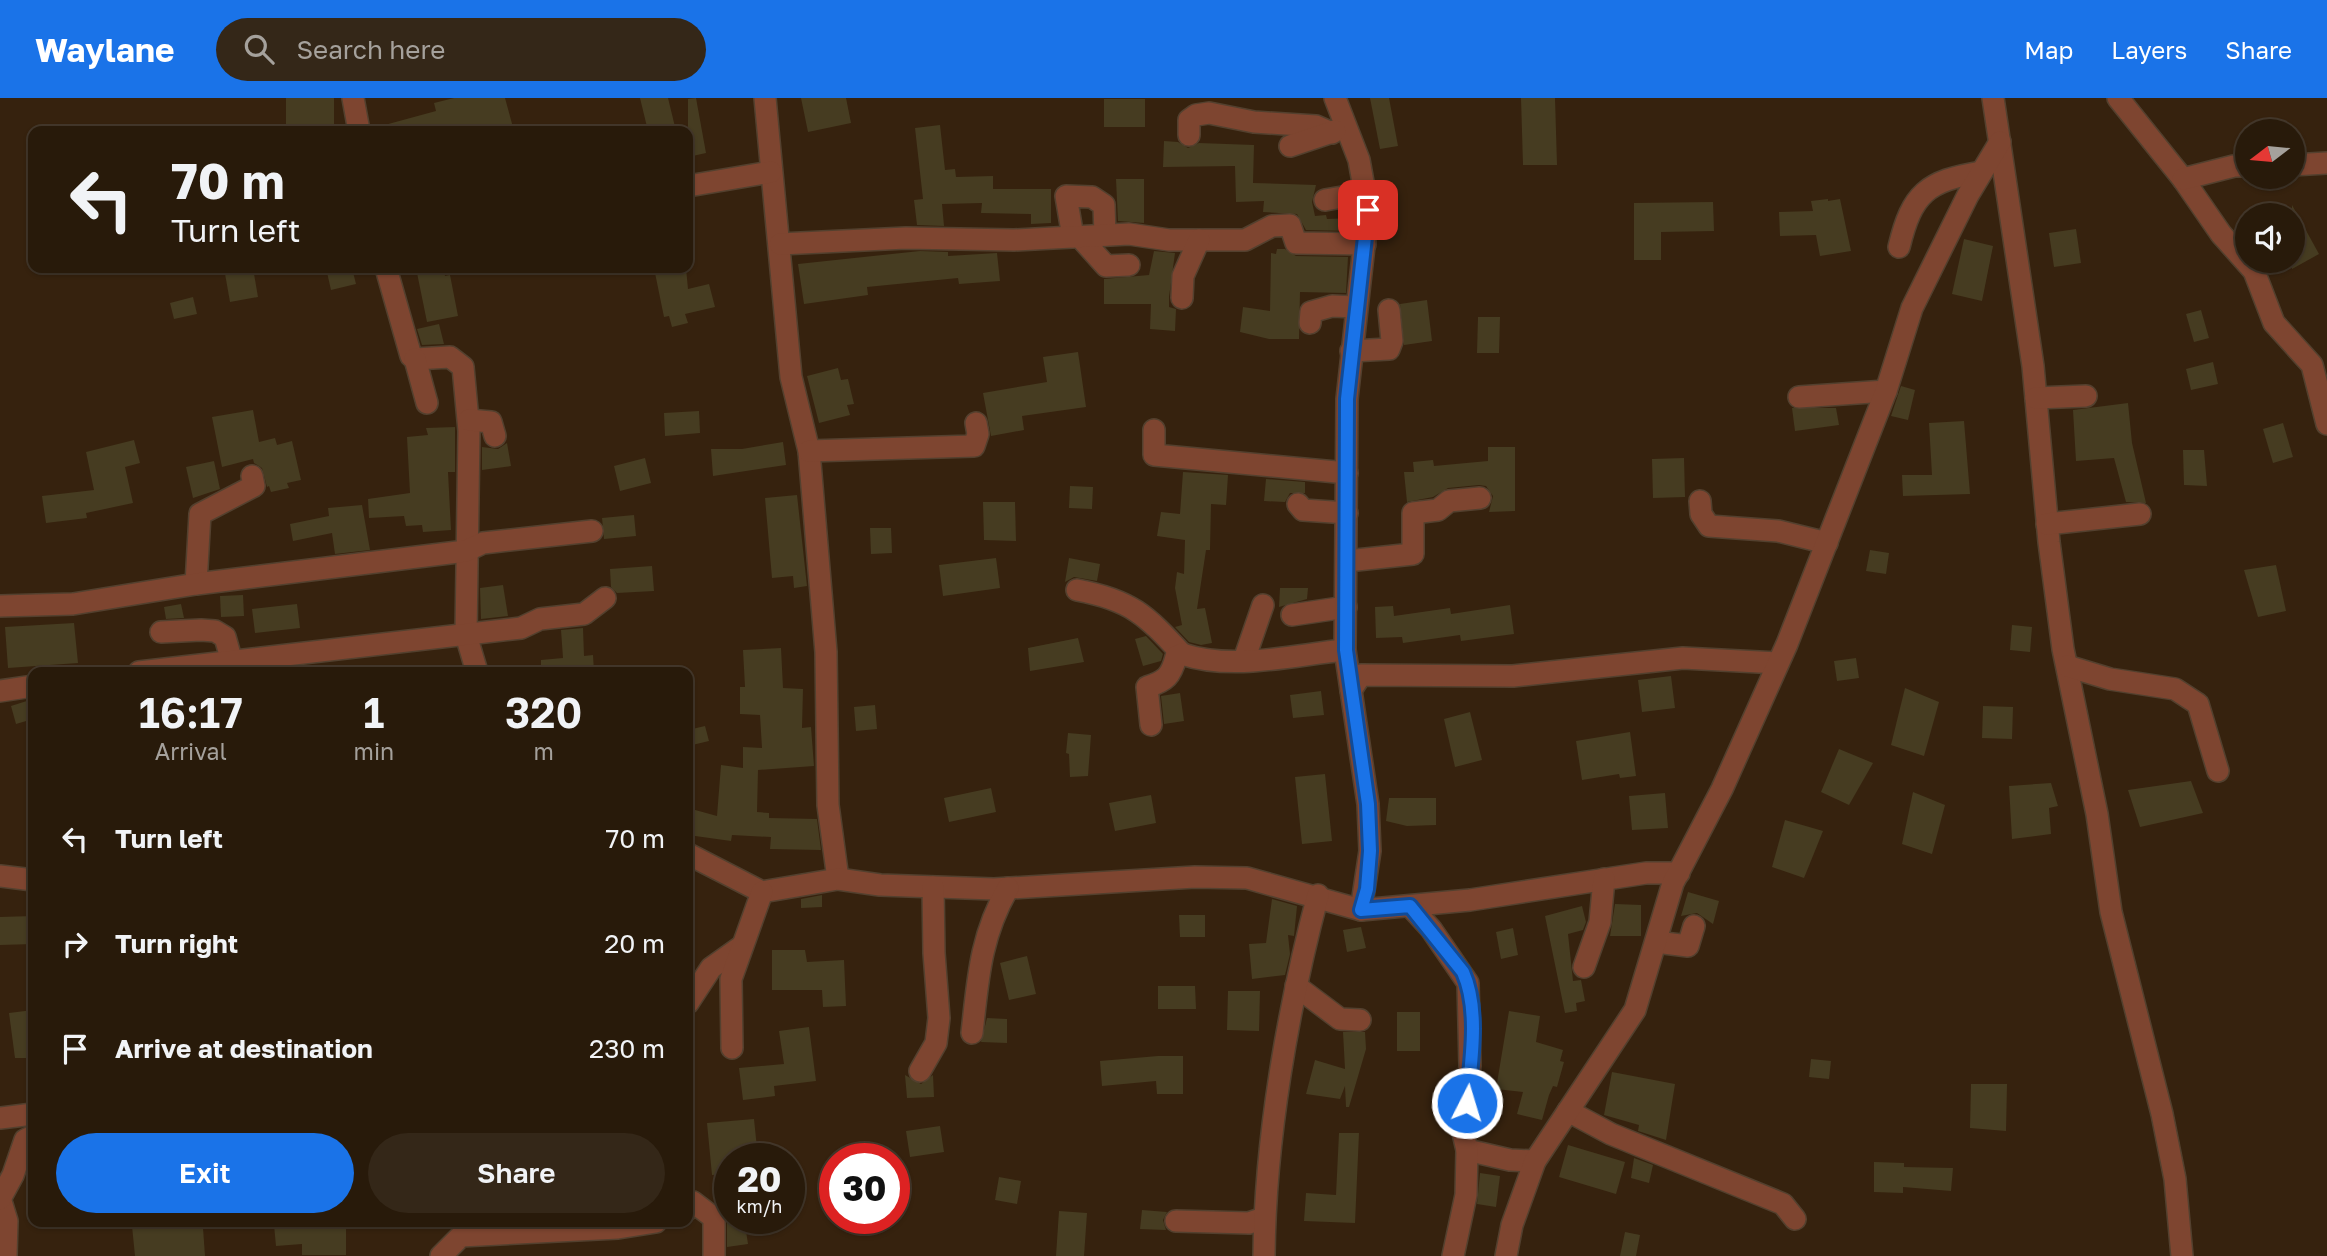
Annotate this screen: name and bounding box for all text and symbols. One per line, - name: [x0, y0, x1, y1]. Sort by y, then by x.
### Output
- search box: [216, 18, 706, 81]
- text: Waylane: [35, 30, 174, 69]
- icon: search: [240, 30, 278, 68]
- text: Search here: [296, 34, 445, 65]
- text: Map: [2024, 35, 2073, 64]
- text: Layers: [2111, 35, 2187, 64]
- text: Share: [2225, 35, 2292, 64]
- north arrow: [2235, 119, 2305, 189]
- map controls: [2235, 119, 2305, 273]
- text: 70 m: [171, 151, 285, 210]
- icon: left: [56, 154, 147, 245]
- pin: [1338, 180, 1398, 240]
- icon: arrive: [1349, 191, 1387, 229]
- button: sound: [2235, 203, 2305, 273]
- text: Turn left: [171, 211, 300, 249]
- text: 16:17: [139, 687, 243, 737]
- text: 1: [363, 687, 385, 737]
- text: 320: [505, 687, 582, 737]
- text: Arrival: [155, 737, 227, 765]
- text: min: [354, 737, 394, 765]
- text: m: [533, 737, 554, 765]
- icon: left: [56, 820, 94, 858]
- text: Turn left: [115, 823, 223, 854]
- text: 70 m: [606, 823, 665, 854]
- icon: right: [56, 925, 94, 963]
- text: Turn right: [115, 928, 238, 959]
- text: 20 m: [604, 928, 665, 959]
- icon: arrive: [56, 1030, 94, 1068]
- text: Arrive at destination: [115, 1033, 373, 1064]
- text: 230 m: [589, 1033, 665, 1064]
- position arrow: [1430, 1066, 1504, 1140]
- button: Exit: [56, 1133, 354, 1213]
- button: Share: [368, 1133, 665, 1213]
- speed limit sign: 30: [819, 1143, 910, 1234]
- text: 20: [737, 1158, 782, 1200]
- text: km/h: [737, 1195, 782, 1217]

